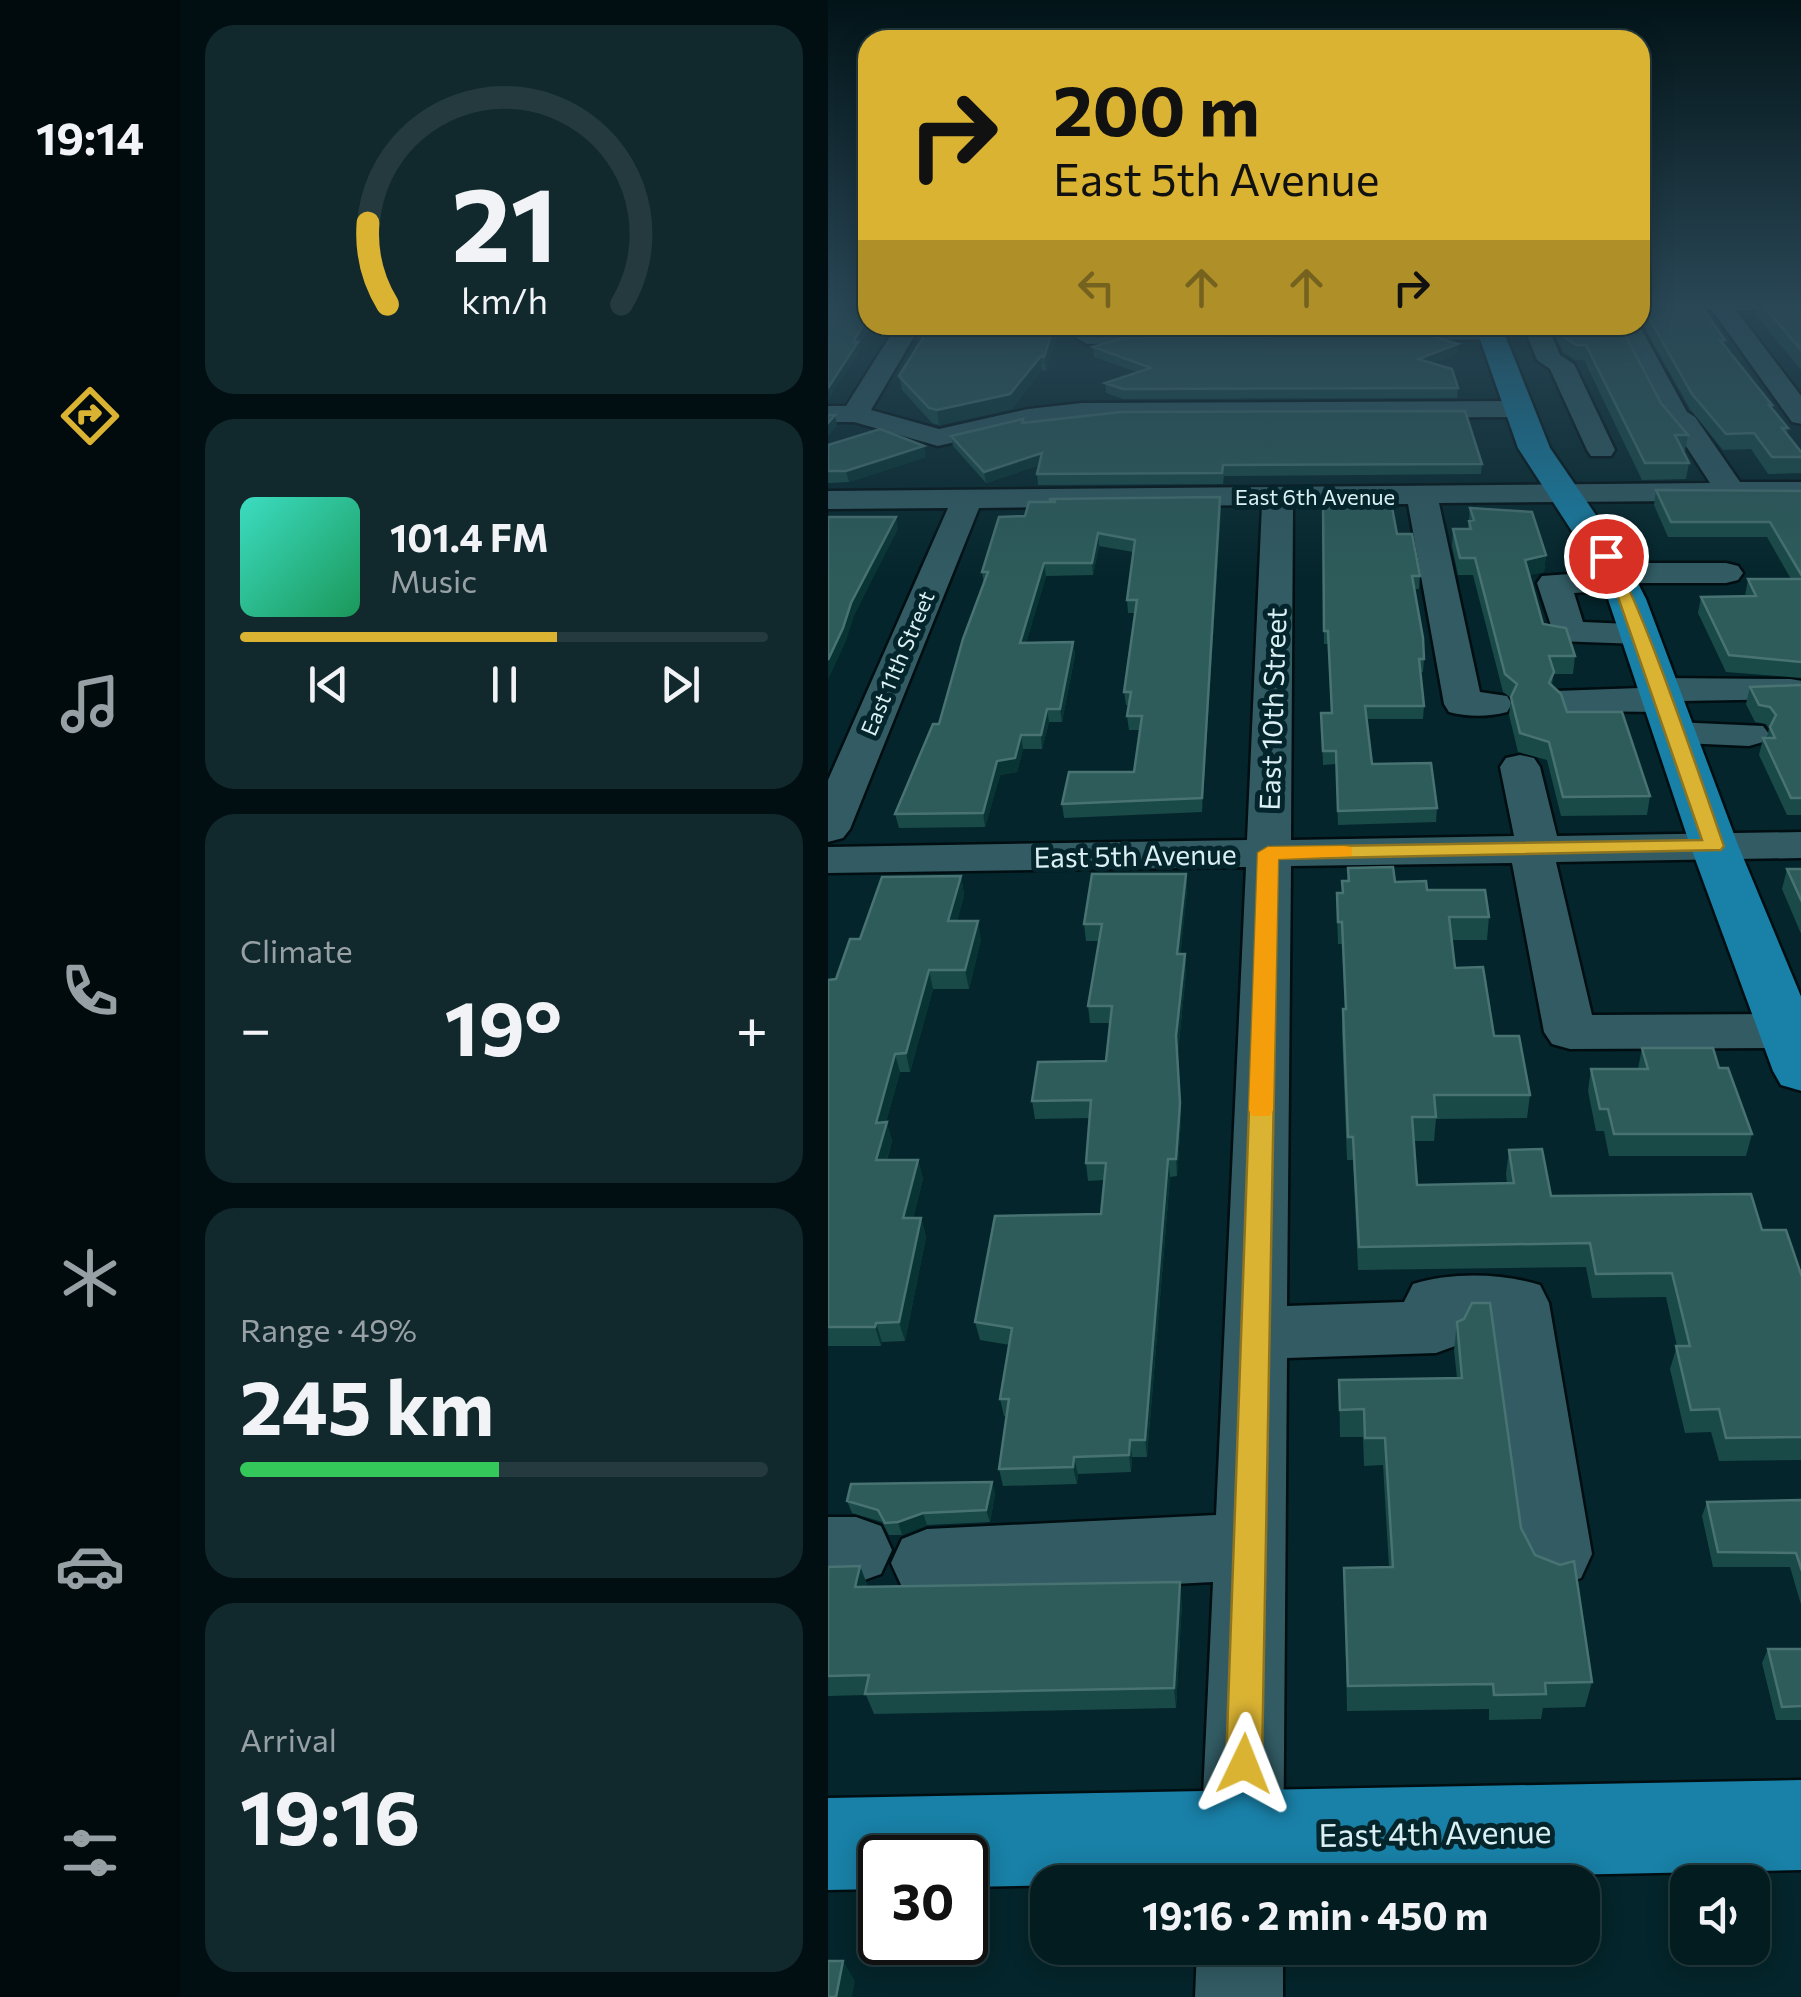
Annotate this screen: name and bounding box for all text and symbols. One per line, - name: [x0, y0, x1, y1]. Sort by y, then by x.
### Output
- text: 200 m: [1053, 65, 1260, 150]
- icon: right: [888, 70, 1018, 200]
- text: 19:14: [36, 109, 144, 164]
- text: East 5th Avenue: [1053, 150, 1379, 205]
- text: 21: [451, 156, 557, 283]
- icon: left: [1069, 260, 1124, 315]
- icon: ahead: [1174, 260, 1229, 315]
- icon: ahead: [1279, 260, 1334, 315]
- icon: right: [1384, 260, 1439, 315]
- text: km/h: [461, 278, 547, 321]
- icon: directions: [55, 381, 125, 451]
- street label: East 6th Avenue: [1235, 483, 1395, 510]
- text: 101.4 FM: [390, 513, 549, 560]
- pin: [1564, 514, 1649, 599]
- icon: arrive: [1579, 529, 1634, 584]
- text: Music: [390, 560, 477, 600]
- street label: East 11th Street: [854, 587, 940, 739]
- street label: East 10th Street: [1251, 607, 1293, 811]
- icon: previous: [301, 657, 356, 712]
- icon: pause: [477, 657, 532, 712]
- icon: next: [653, 657, 708, 712]
- icon: music: [55, 669, 125, 739]
- street label: East 5th Avenue: [1033, 836, 1237, 874]
- text: Climate: [240, 930, 353, 970]
- icon: phone: [55, 956, 125, 1026]
- text: 19°: [445, 980, 562, 1071]
- text: −: [240, 993, 271, 1060]
- text: +: [736, 993, 768, 1060]
- icon: climate: [55, 1243, 125, 1313]
- text: Range · 49%: [240, 1309, 417, 1349]
- text: 245 km: [240, 1359, 494, 1450]
- icon: car: [55, 1531, 125, 1601]
- position arrow: [1192, 1712, 1296, 1816]
- text: Arrival: [240, 1719, 337, 1759]
- text: 19:16: [240, 1769, 420, 1860]
- street label: East 4th Avenue: [1318, 1810, 1552, 1854]
- icon: filters: [55, 1818, 125, 1888]
- speed limit sign: 30: [858, 1835, 988, 1965]
- map controls: [1670, 1865, 1770, 1965]
- button: sound: [1670, 1865, 1770, 1965]
- text: 19:16 · 2 min · 450 m: [1142, 1891, 1488, 1938]

